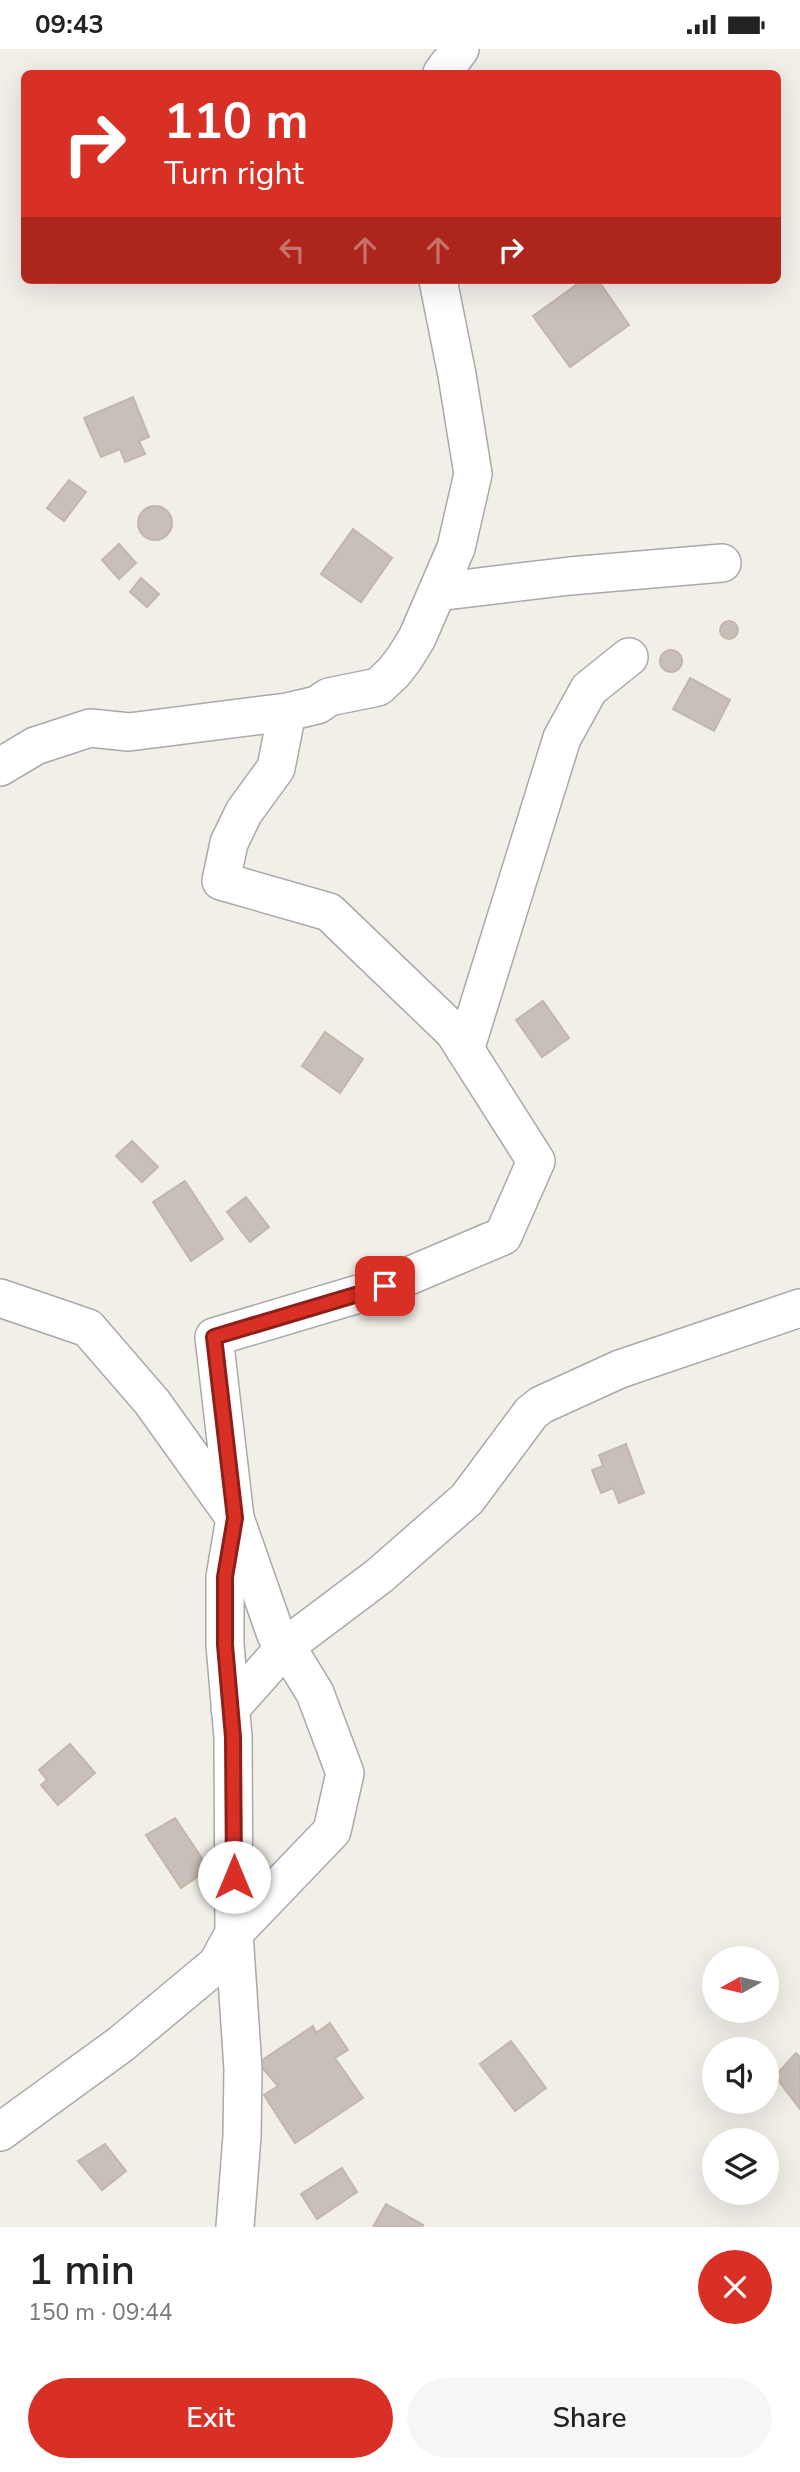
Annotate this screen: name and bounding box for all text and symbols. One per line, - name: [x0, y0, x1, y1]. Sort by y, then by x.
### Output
- text: 09:43: [35, 7, 104, 42]
- text: 110 m: [164, 88, 308, 155]
- icon: right: [49, 98, 140, 189]
- text: Turn right: [164, 152, 304, 195]
- icon: left: [273, 231, 311, 269]
- icon: ahead: [346, 231, 384, 269]
- icon: ahead: [419, 231, 457, 269]
- icon: right: [492, 231, 530, 269]
- pin: [355, 1256, 415, 1316]
- icon: arrive: [366, 1267, 404, 1305]
- position arrow: [197, 1840, 271, 1914]
- north arrow: [702, 1946, 779, 2023]
- map controls: [702, 1946, 779, 2205]
- button: sound: [702, 2037, 779, 2114]
- button: layers: [702, 2128, 779, 2205]
- text: 1 min: [28, 2242, 135, 2299]
- button: close: [698, 2250, 772, 2324]
- text: 150 m · 09:44: [28, 2297, 173, 2328]
- button: Exit: [28, 2378, 393, 2458]
- button: Share: [407, 2378, 772, 2458]

